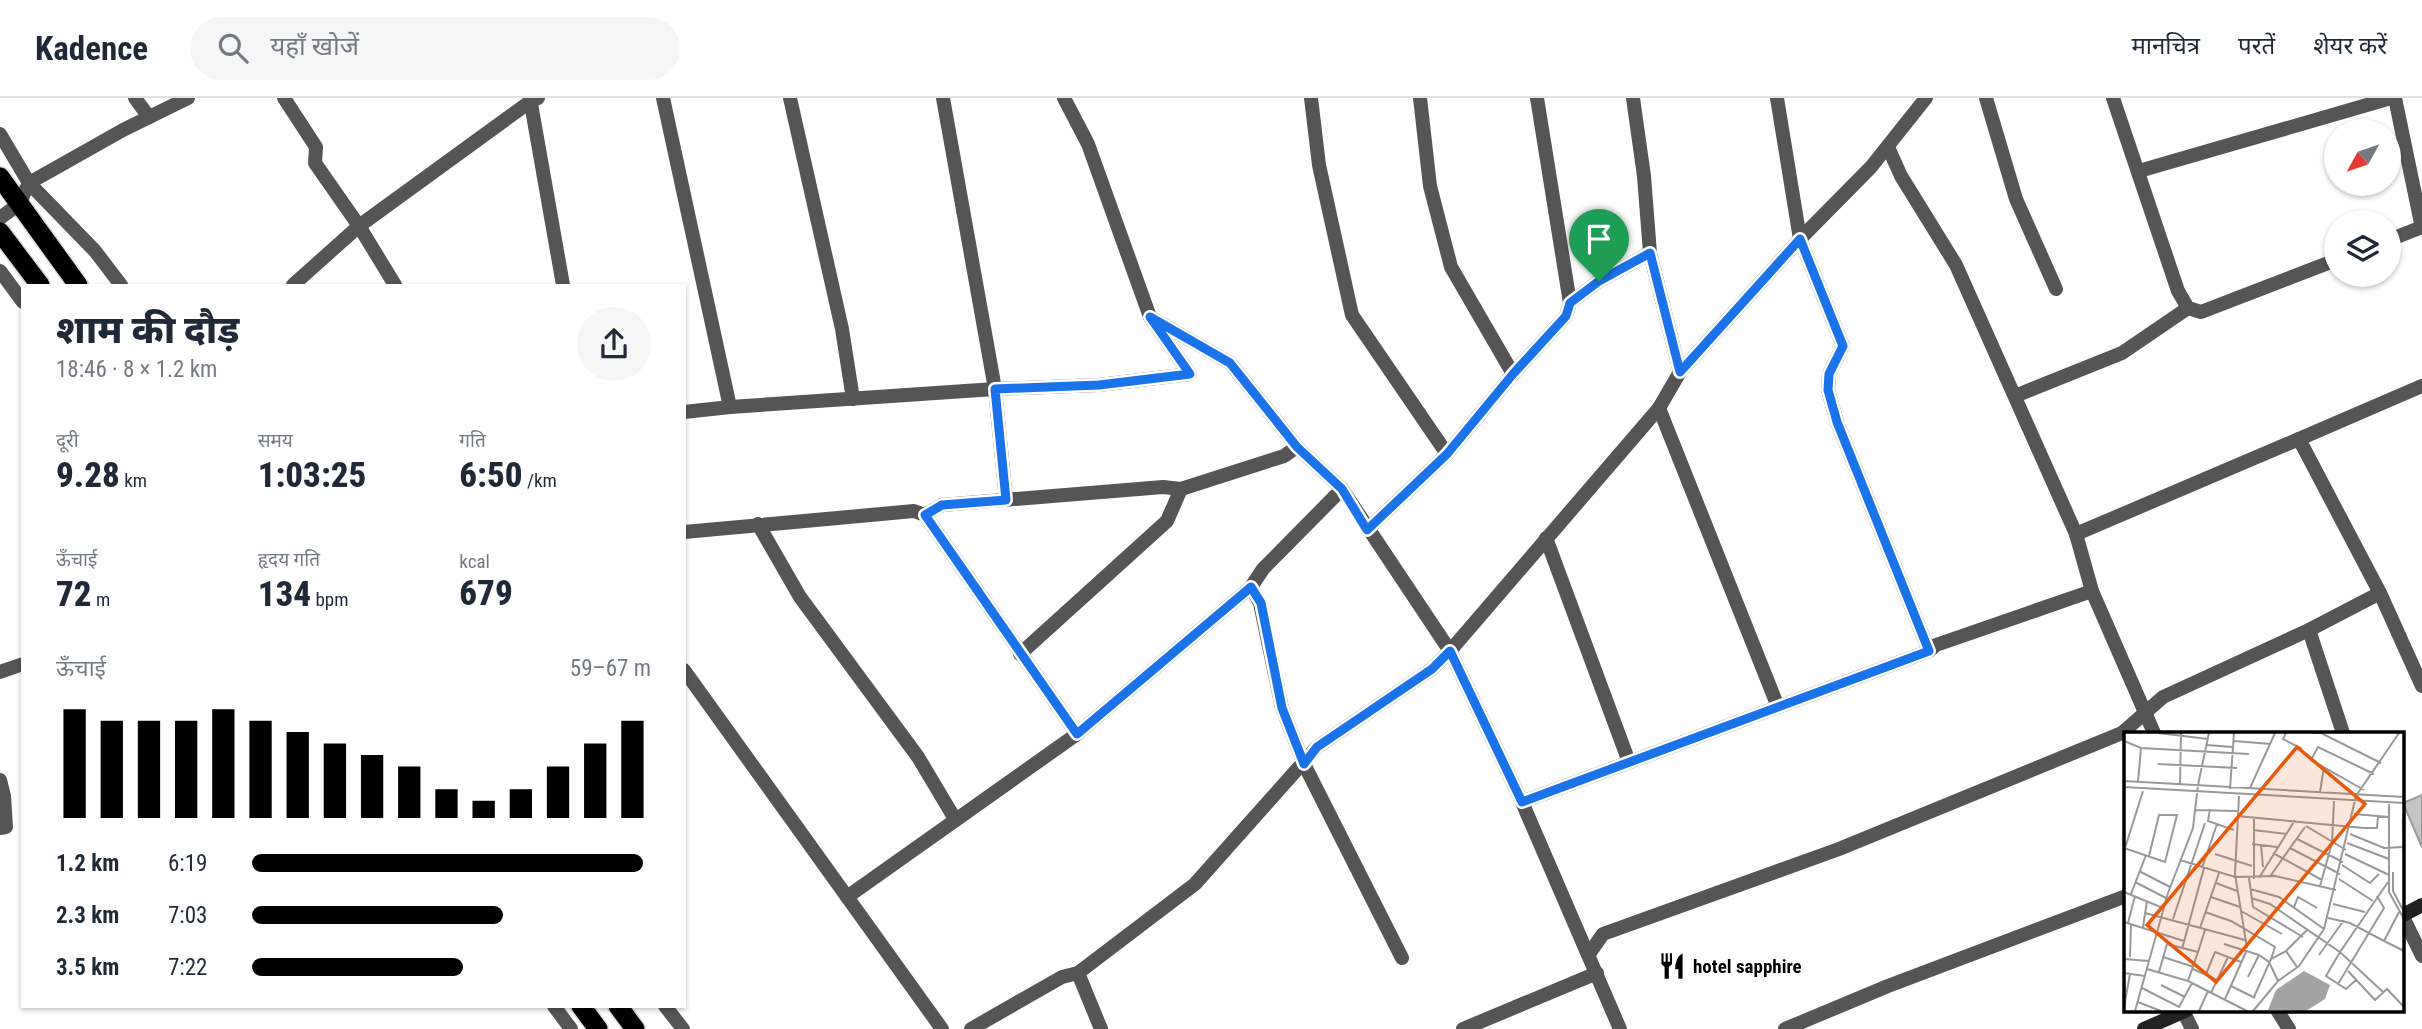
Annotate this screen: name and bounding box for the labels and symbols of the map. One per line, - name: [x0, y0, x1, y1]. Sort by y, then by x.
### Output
- north arrow: [2324, 119, 2401, 196]
- pin: [1569, 209, 1629, 281]
- inset map: [2124, 732, 2404, 1012]
- restaurant icon: hotel sapphire: [1657, 951, 1687, 981]
- place label: hotel sapphire: [1693, 955, 1802, 978]

